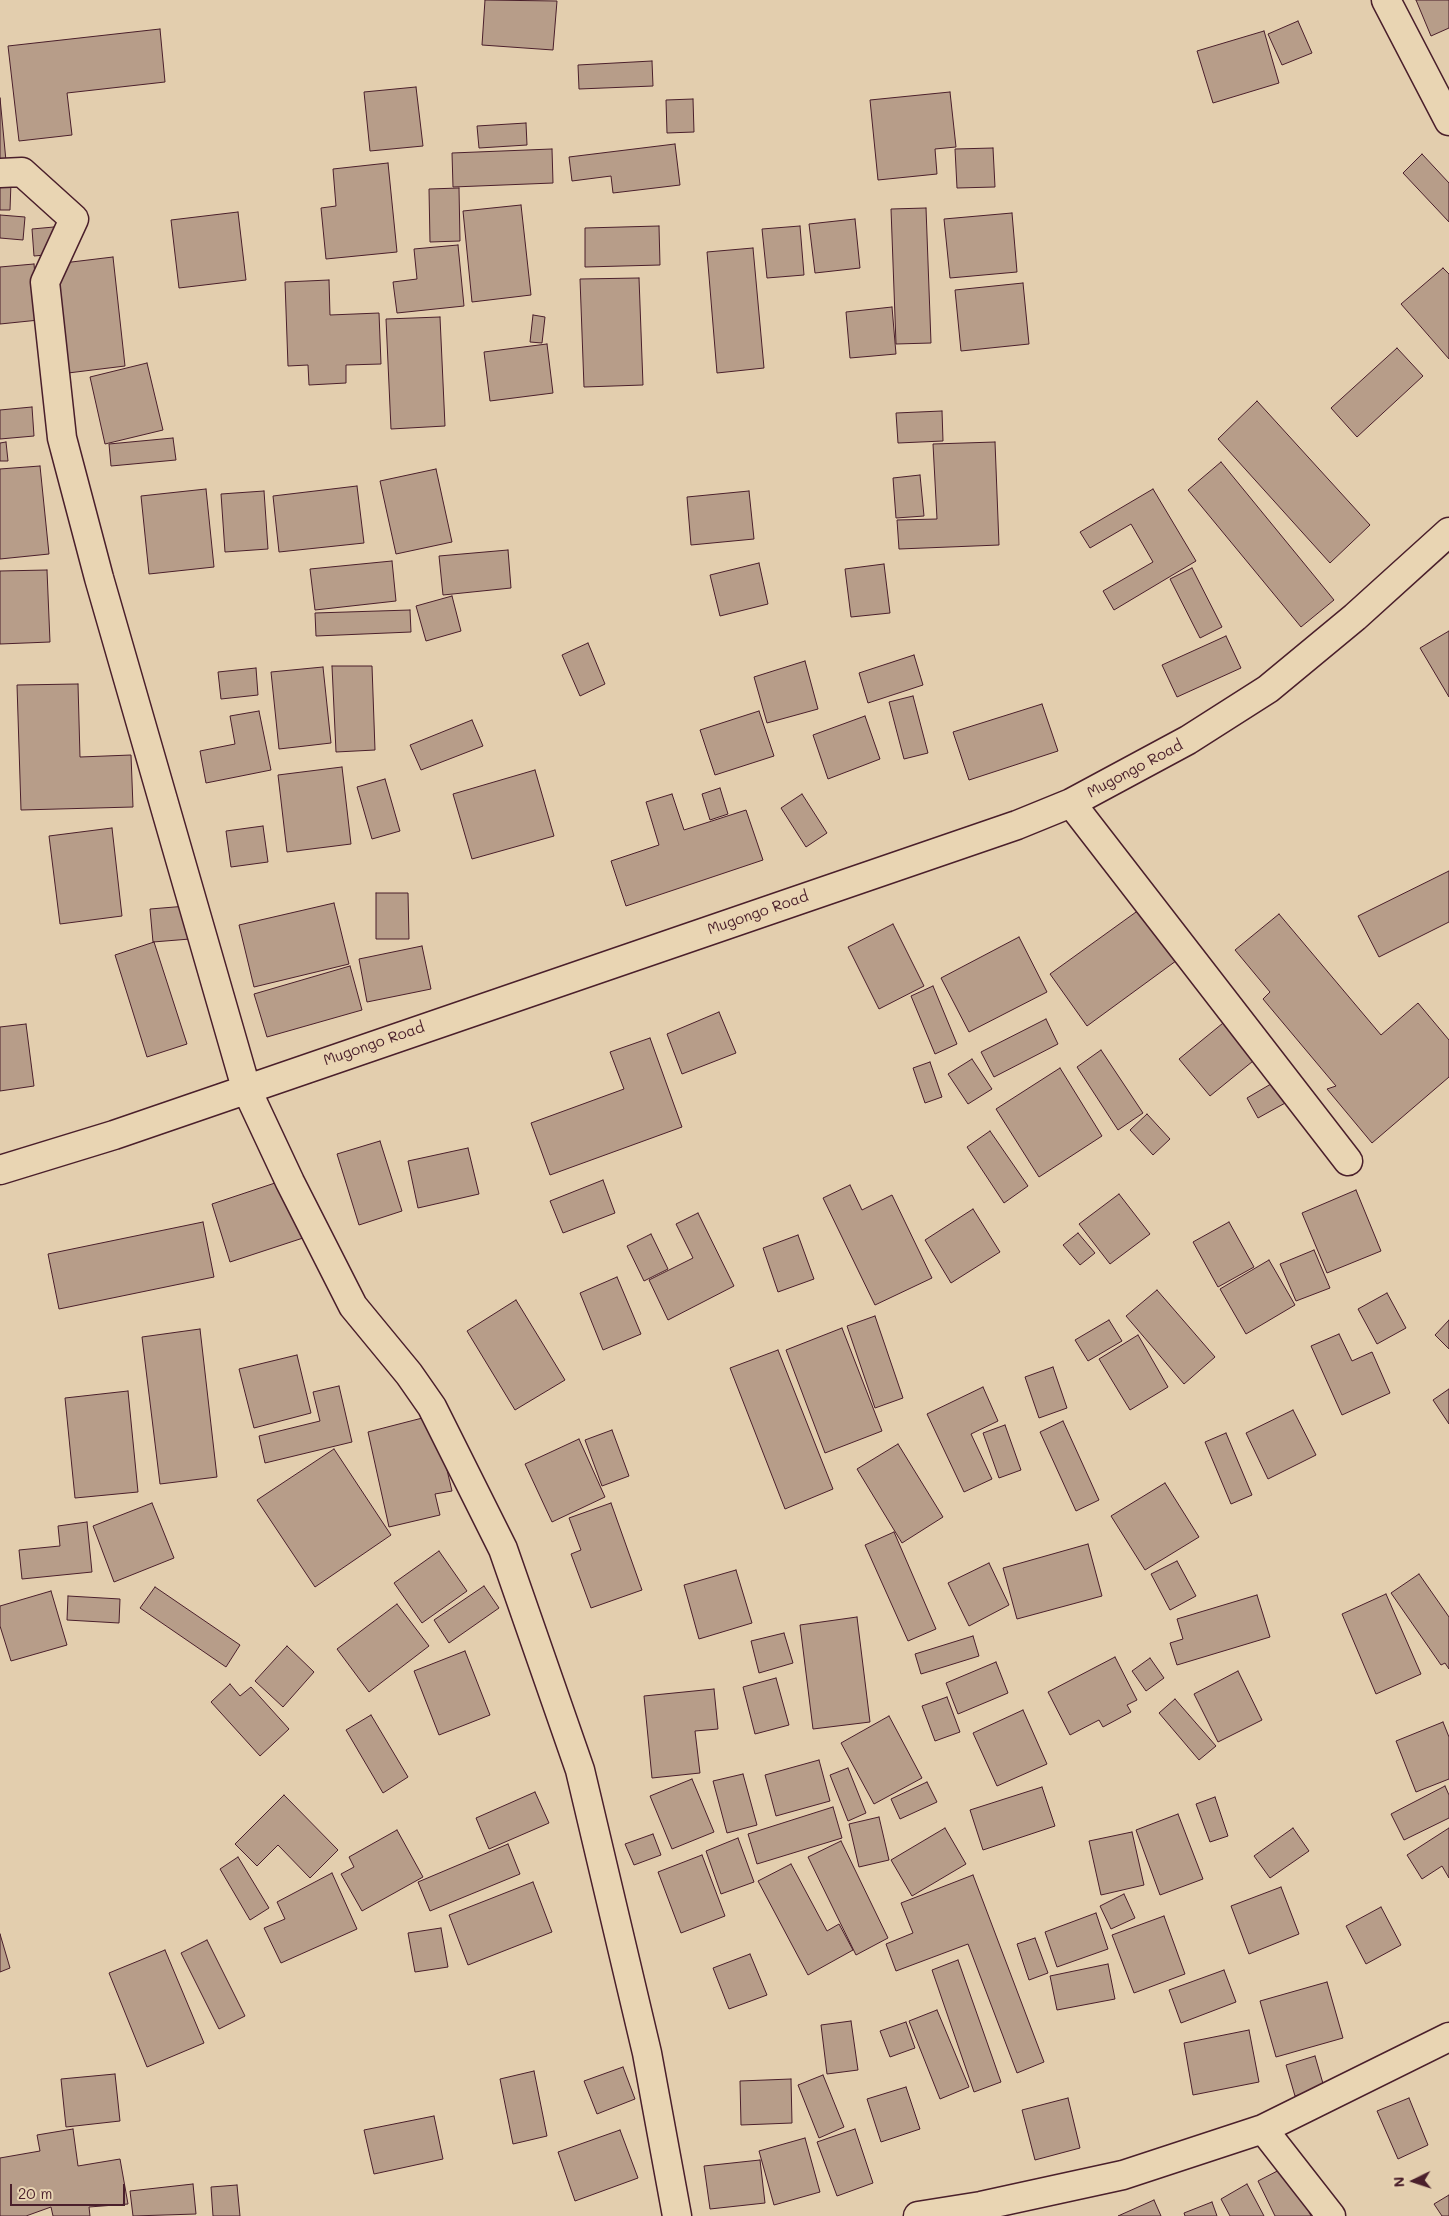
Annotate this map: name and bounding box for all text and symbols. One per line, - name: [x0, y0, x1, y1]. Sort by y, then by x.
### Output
- street label: Mugongo Road: [1084, 736, 1186, 802]
- street label: Mugongo Road: [705, 887, 811, 939]
- street label: Mugongo Road: [321, 1018, 427, 1070]
- north arrow: [1389, 2156, 1439, 2206]
- scale bar: [12, 2174, 128, 2206]
- text: N: [1389, 2176, 1408, 2188]
- text: 20 m: [18, 2183, 52, 2203]

